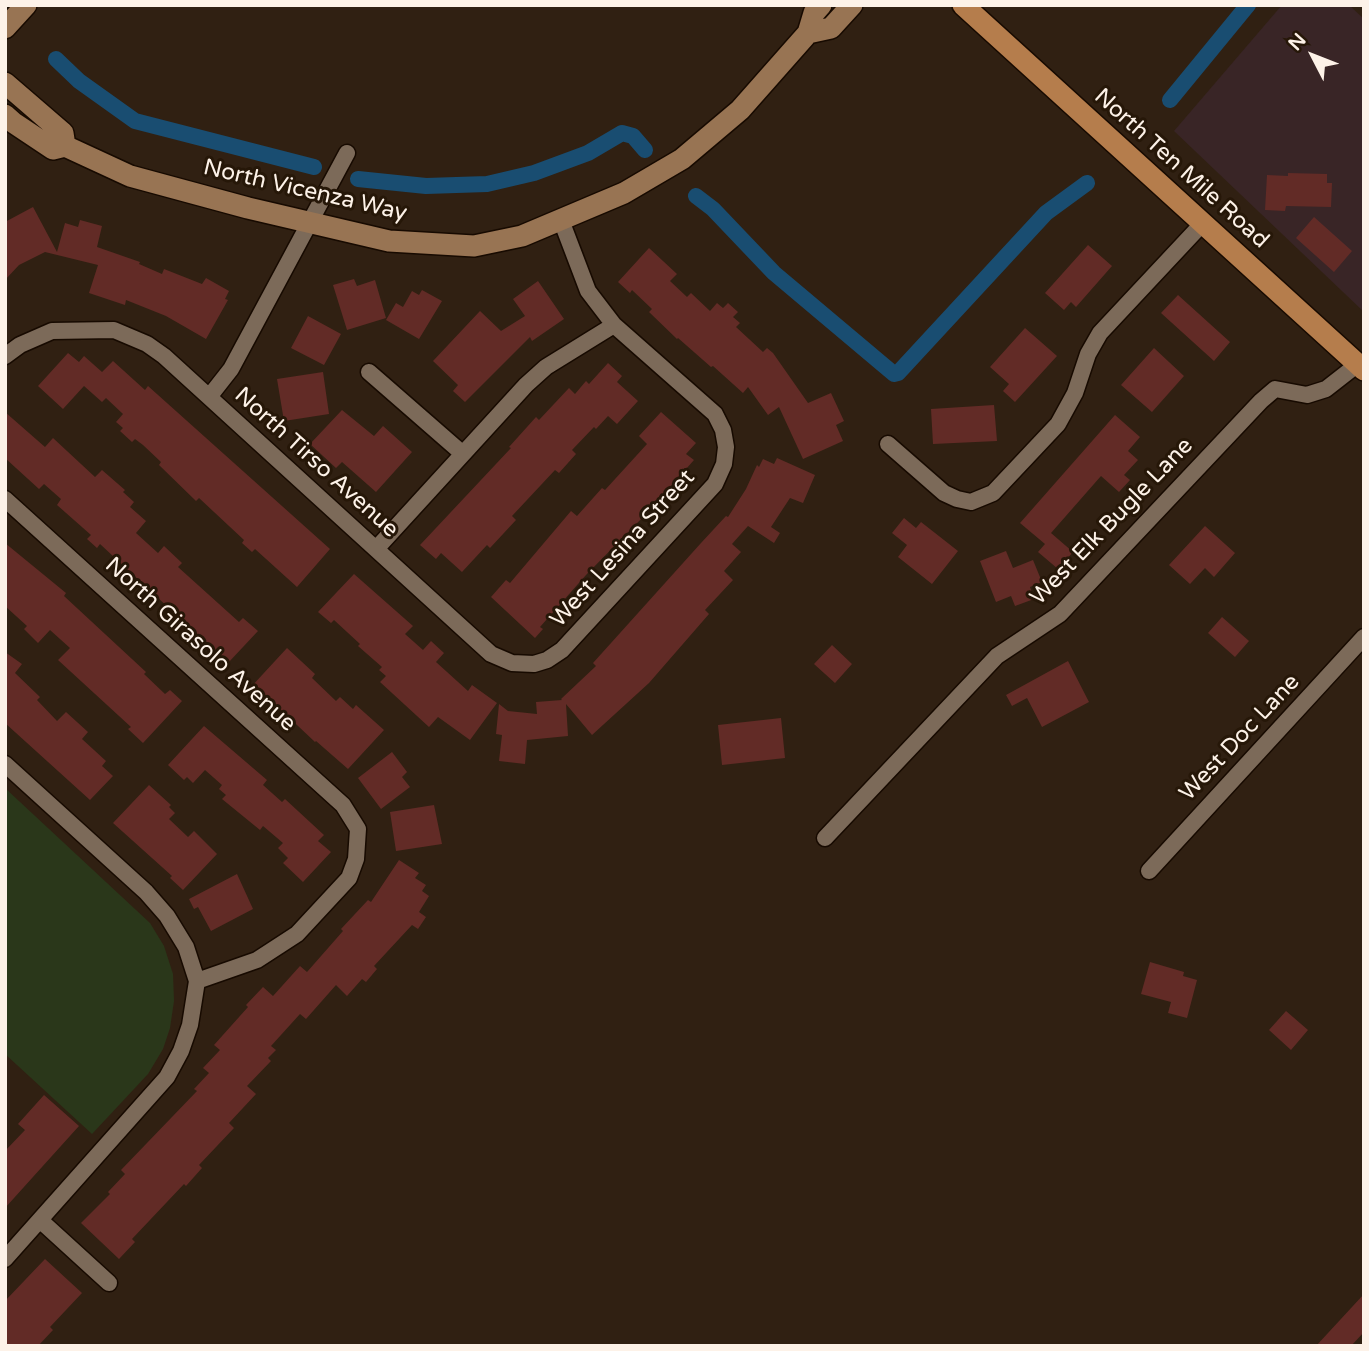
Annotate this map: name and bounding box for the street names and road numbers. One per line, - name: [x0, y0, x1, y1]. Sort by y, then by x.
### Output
- street label: North Ten Mile Road: [1088, 83, 1274, 255]
- street label: North Vicenza Way: [200, 154, 410, 228]
- street label: North Tirso Avenue: [228, 382, 404, 544]
- street label: West Elk Bugle Lane: [1025, 433, 1199, 611]
- street label: West Lesina Street: [545, 464, 701, 634]
- street label: North Girasolo Avenue: [99, 552, 301, 738]
- street label: West Doc Lane: [1174, 669, 1306, 807]

